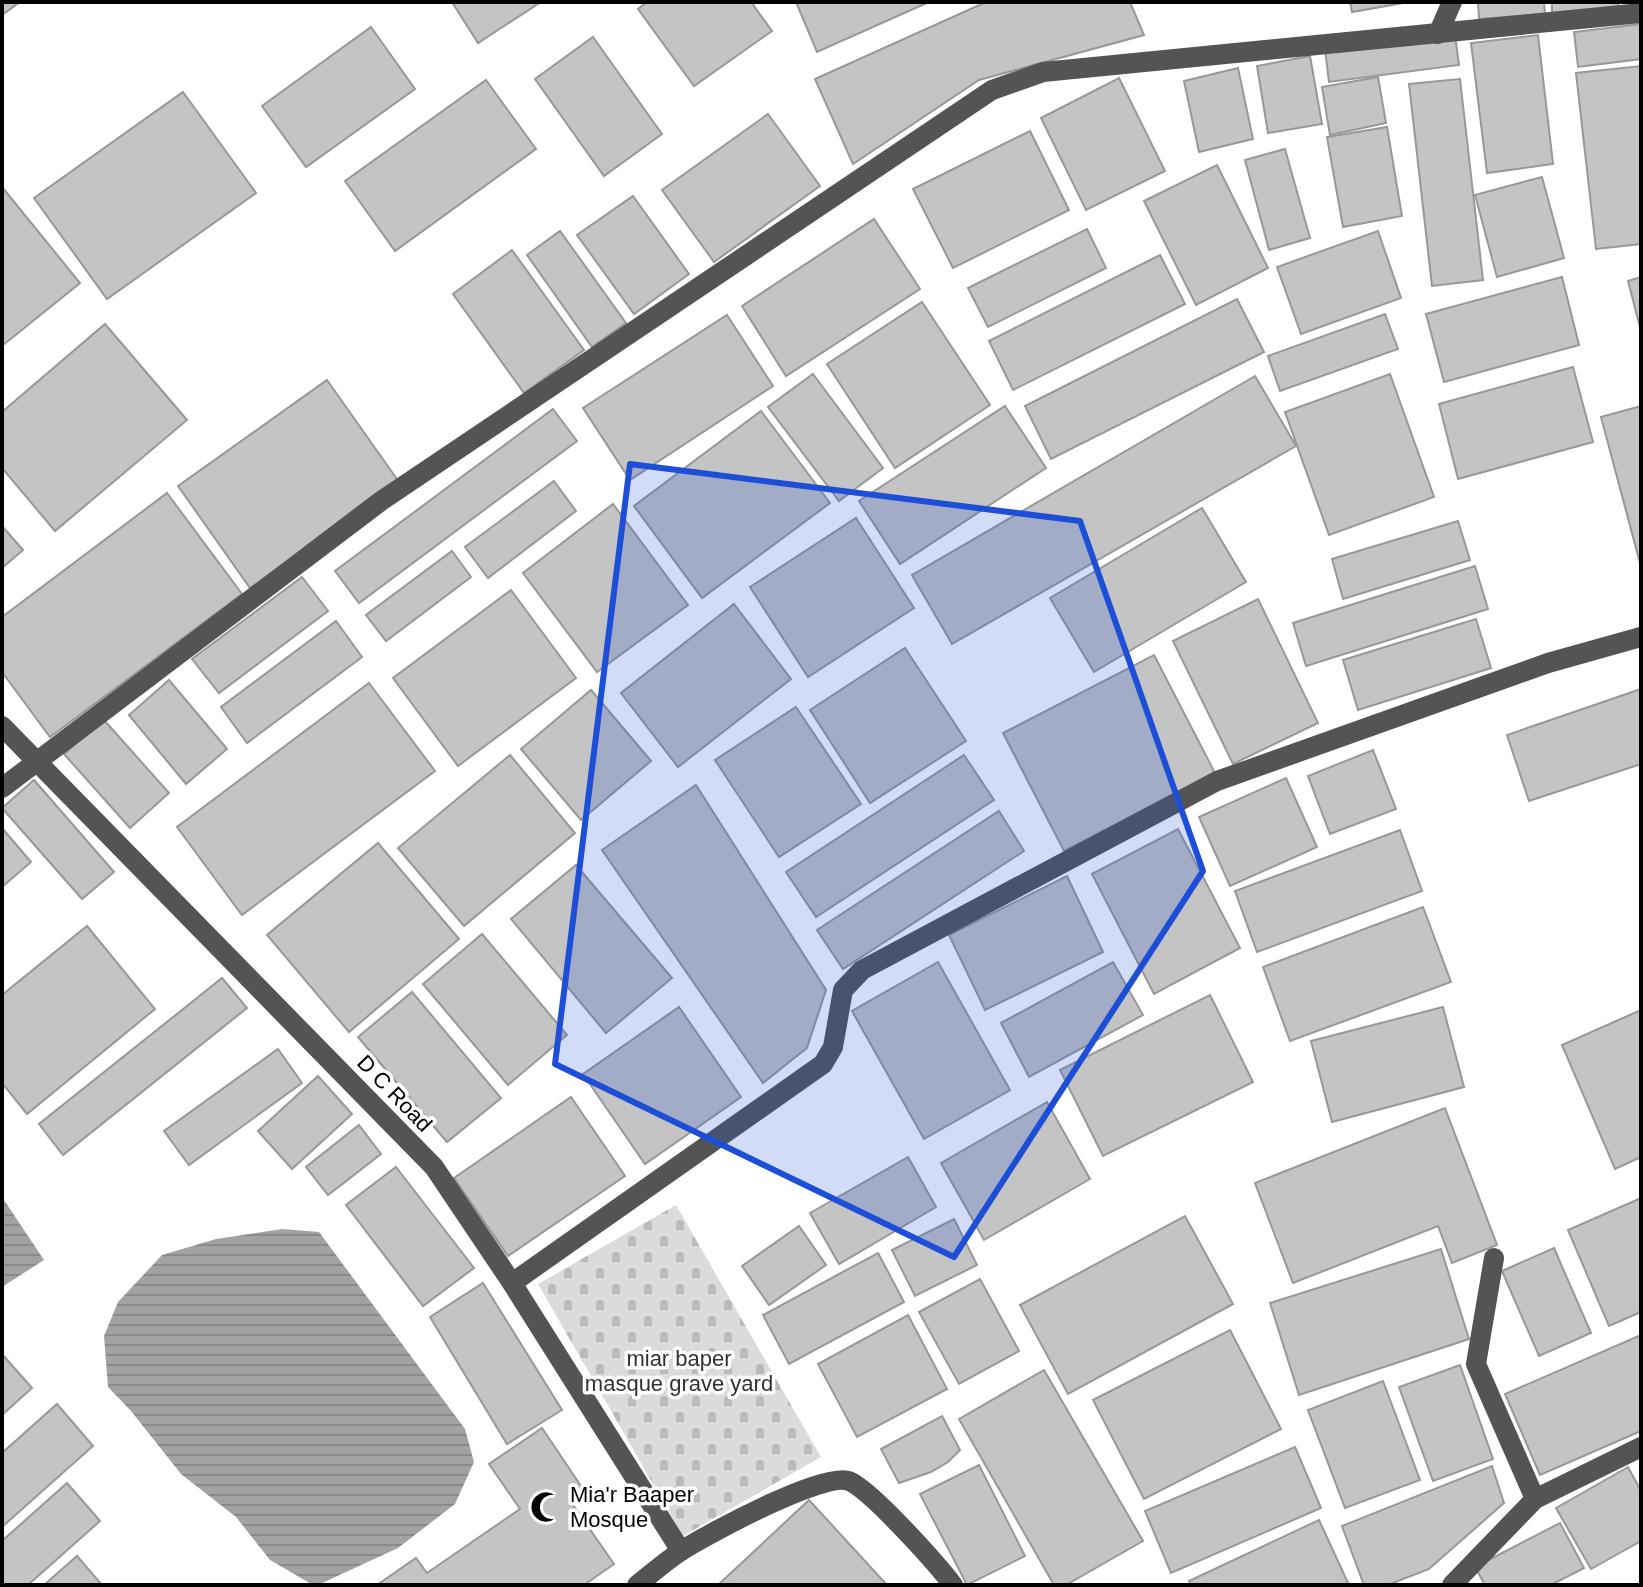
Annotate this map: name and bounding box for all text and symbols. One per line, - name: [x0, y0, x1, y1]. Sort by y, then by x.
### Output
- street label: D C Road: [352, 1050, 437, 1137]
- park label: miar baper masque grave yard: [585, 1346, 773, 1396]
- place label: Mia'r Baaper Mosque: [570, 1482, 694, 1532]
- mosque icon: Mia'r Baaper Mosque: [529, 1490, 563, 1524]

